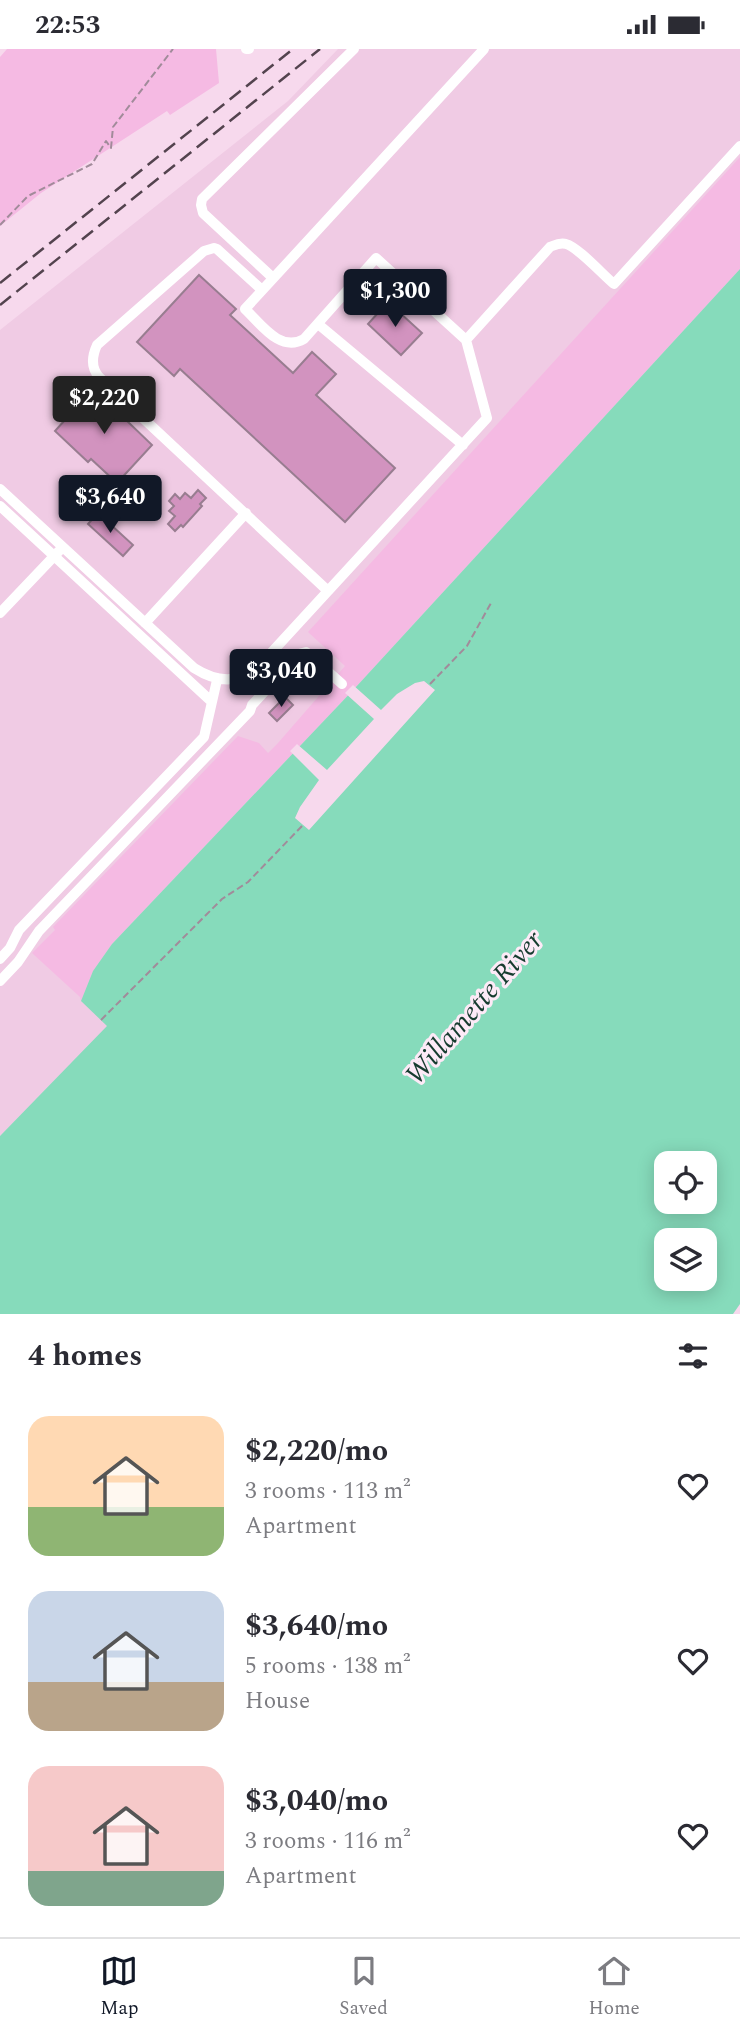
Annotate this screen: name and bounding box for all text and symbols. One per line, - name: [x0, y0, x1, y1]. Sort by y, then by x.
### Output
- text: 22:53: [35, 5, 100, 45]
- pin: $1,300: [338, 269, 452, 329]
- text: $1,300: [360, 274, 430, 309]
- pin: $2,220: [47, 377, 161, 436]
- text: $2,220: [69, 381, 139, 416]
- pin: $3,640: [53, 475, 167, 535]
- text: $3,640: [75, 480, 145, 515]
- pin: $3,040: [224, 649, 338, 709]
- text: $3,040: [246, 654, 316, 689]
- water label: Willamette River: [395, 921, 554, 1095]
- map controls: [654, 1151, 717, 1291]
- button: locate: [654, 1151, 717, 1214]
- button: layers: [654, 1228, 717, 1291]
- text: 4 homes: [28, 1333, 142, 1379]
- icon: filters: [674, 1337, 712, 1375]
- text: $2,220/mo: [245, 1428, 388, 1474]
- icon: home: [84, 1444, 168, 1528]
- icon: heart: [674, 1467, 712, 1505]
- text: 3 rooms · 113 m²: [245, 1474, 411, 1509]
- text: Apartment: [245, 1509, 357, 1544]
- text: $3,640/mo: [245, 1603, 388, 1649]
- icon: home: [84, 1619, 168, 1703]
- icon: heart: [674, 1642, 712, 1680]
- text: 5 rooms · 138 m²: [245, 1649, 411, 1684]
- text: House: [245, 1684, 310, 1719]
- text: $3,040/mo: [245, 1778, 388, 1824]
- icon: home: [84, 1794, 168, 1878]
- icon: heart: [674, 1817, 712, 1855]
- text: 3 rooms · 116 m²: [245, 1824, 411, 1859]
- text: Apartment: [245, 1859, 357, 1894]
- tab: Map: [100, 1952, 139, 2023]
- tab: Saved: [339, 1952, 388, 2023]
- tab: Home: [588, 1952, 640, 2023]

